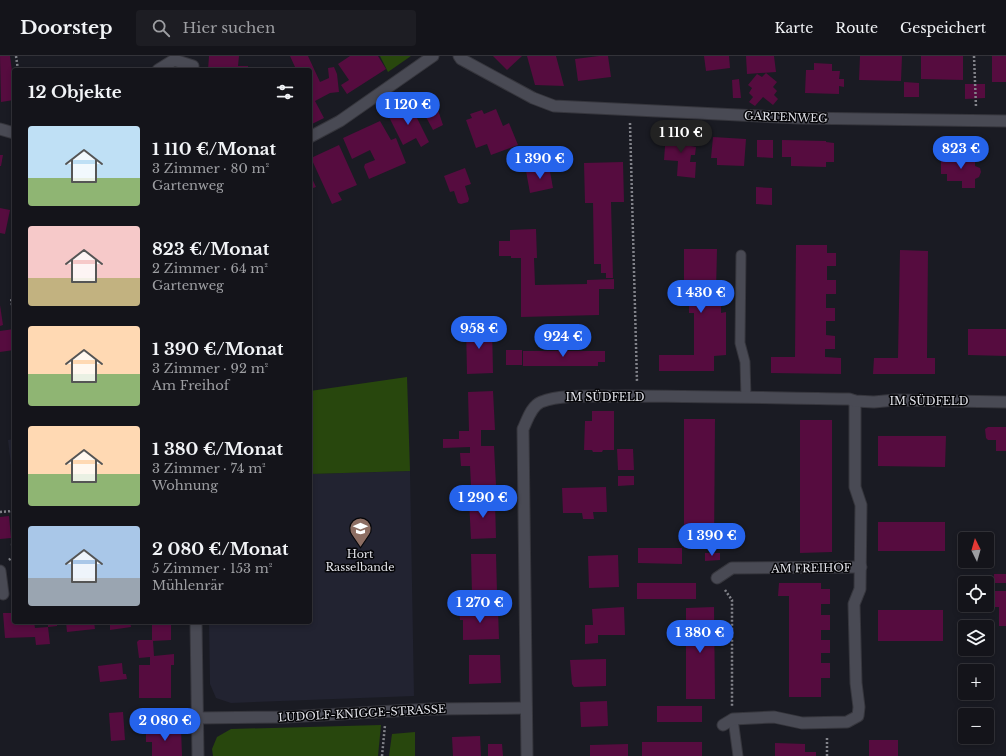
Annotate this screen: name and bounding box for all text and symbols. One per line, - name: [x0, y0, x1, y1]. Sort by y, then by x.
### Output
- search box: [136, 10, 416, 46]
- text: Doorstep: [20, 16, 112, 39]
- icon: search: [150, 17, 172, 39]
- text: Hier suchen: [182, 18, 275, 37]
- text: Karte: [775, 19, 813, 37]
- text: Route: [835, 19, 878, 37]
- text: Gespeichert: [900, 19, 986, 37]
- icon: filters: [274, 81, 296, 103]
- text: 12 Objekte: [28, 82, 122, 103]
- pin: 1 120 €: [371, 92, 445, 126]
- text: 1 120 €: [385, 96, 431, 113]
- street label: GARTENWEG: [744, 109, 828, 125]
- pin: 1 110 €: [644, 120, 718, 154]
- text: 1 110 €: [659, 124, 703, 141]
- pin: 823 €: [933, 136, 989, 170]
- text: 1 110 €/Monat: [152, 139, 276, 160]
- text: 823 €: [942, 140, 980, 157]
- icon: home: [60, 142, 108, 190]
- pin: 1 390 €: [503, 146, 577, 180]
- text: 1 390 €: [515, 150, 565, 167]
- text: 3 Zimmer · 80 m²: [152, 160, 269, 177]
- text: Gartenweg: [152, 177, 224, 194]
- text: 823 €/Monat: [152, 239, 269, 260]
- icon: home: [60, 242, 108, 290]
- text: 2 Zimmer · 64 m²: [152, 260, 268, 277]
- text: Gartenweg: [152, 277, 224, 294]
- pin: 1 430 €: [664, 280, 738, 314]
- text: 1 430 €: [676, 284, 726, 301]
- pin: 958 €: [451, 316, 507, 350]
- text: 958 €: [460, 320, 498, 337]
- pin: 924 €: [535, 324, 591, 358]
- text: 924 €: [543, 328, 583, 345]
- text: 1 390 €/Monat: [152, 339, 284, 360]
- icon: home: [60, 342, 108, 390]
- text: 3 Zimmer · 92 m²: [152, 360, 268, 377]
- text: Am Freihof: [152, 377, 229, 394]
- street label: IM SÜDFELD: [566, 390, 645, 404]
- street label: IM SÜDFELD: [890, 394, 969, 408]
- text: 1 380 €/Monat: [152, 439, 283, 460]
- icon: home: [60, 442, 108, 490]
- text: 3 Zimmer · 74 m²: [152, 460, 266, 477]
- text: Wohnung: [152, 477, 218, 494]
- pin: 1 290 €: [446, 485, 520, 519]
- text: 1 290 €: [458, 489, 508, 506]
- school or university icon: Hort Rasselbande: [347, 515, 373, 548]
- pin: 1 390 €: [675, 523, 749, 557]
- text: 1 390 €: [687, 527, 737, 544]
- north arrow: [958, 532, 994, 568]
- map controls: [958, 532, 994, 744]
- text: 2 080 €/Monat: [152, 539, 289, 560]
- icon: home: [60, 542, 108, 590]
- place label: Hort Rasselbande: [325, 547, 395, 574]
- text: 5 Zimmer · 153 m²: [152, 560, 273, 577]
- street label: AM FREIHOF: [770, 560, 852, 576]
- button: locate: [958, 576, 994, 612]
- text: Mühlenrär: [152, 577, 224, 594]
- pin: 1 270 €: [443, 590, 517, 624]
- text: 1 270 €: [456, 594, 504, 611]
- pin: 1 380 €: [663, 620, 737, 654]
- button: layers: [958, 620, 994, 656]
- text: 1 380 €: [676, 624, 724, 641]
- button: +: [958, 664, 994, 700]
- street label: LUDOLF-KNIGGE-STRASSE: [278, 702, 446, 724]
- pin: 2 080 €: [128, 708, 202, 742]
- button: −: [958, 708, 994, 744]
- text: 2 080 €: [138, 712, 192, 729]

